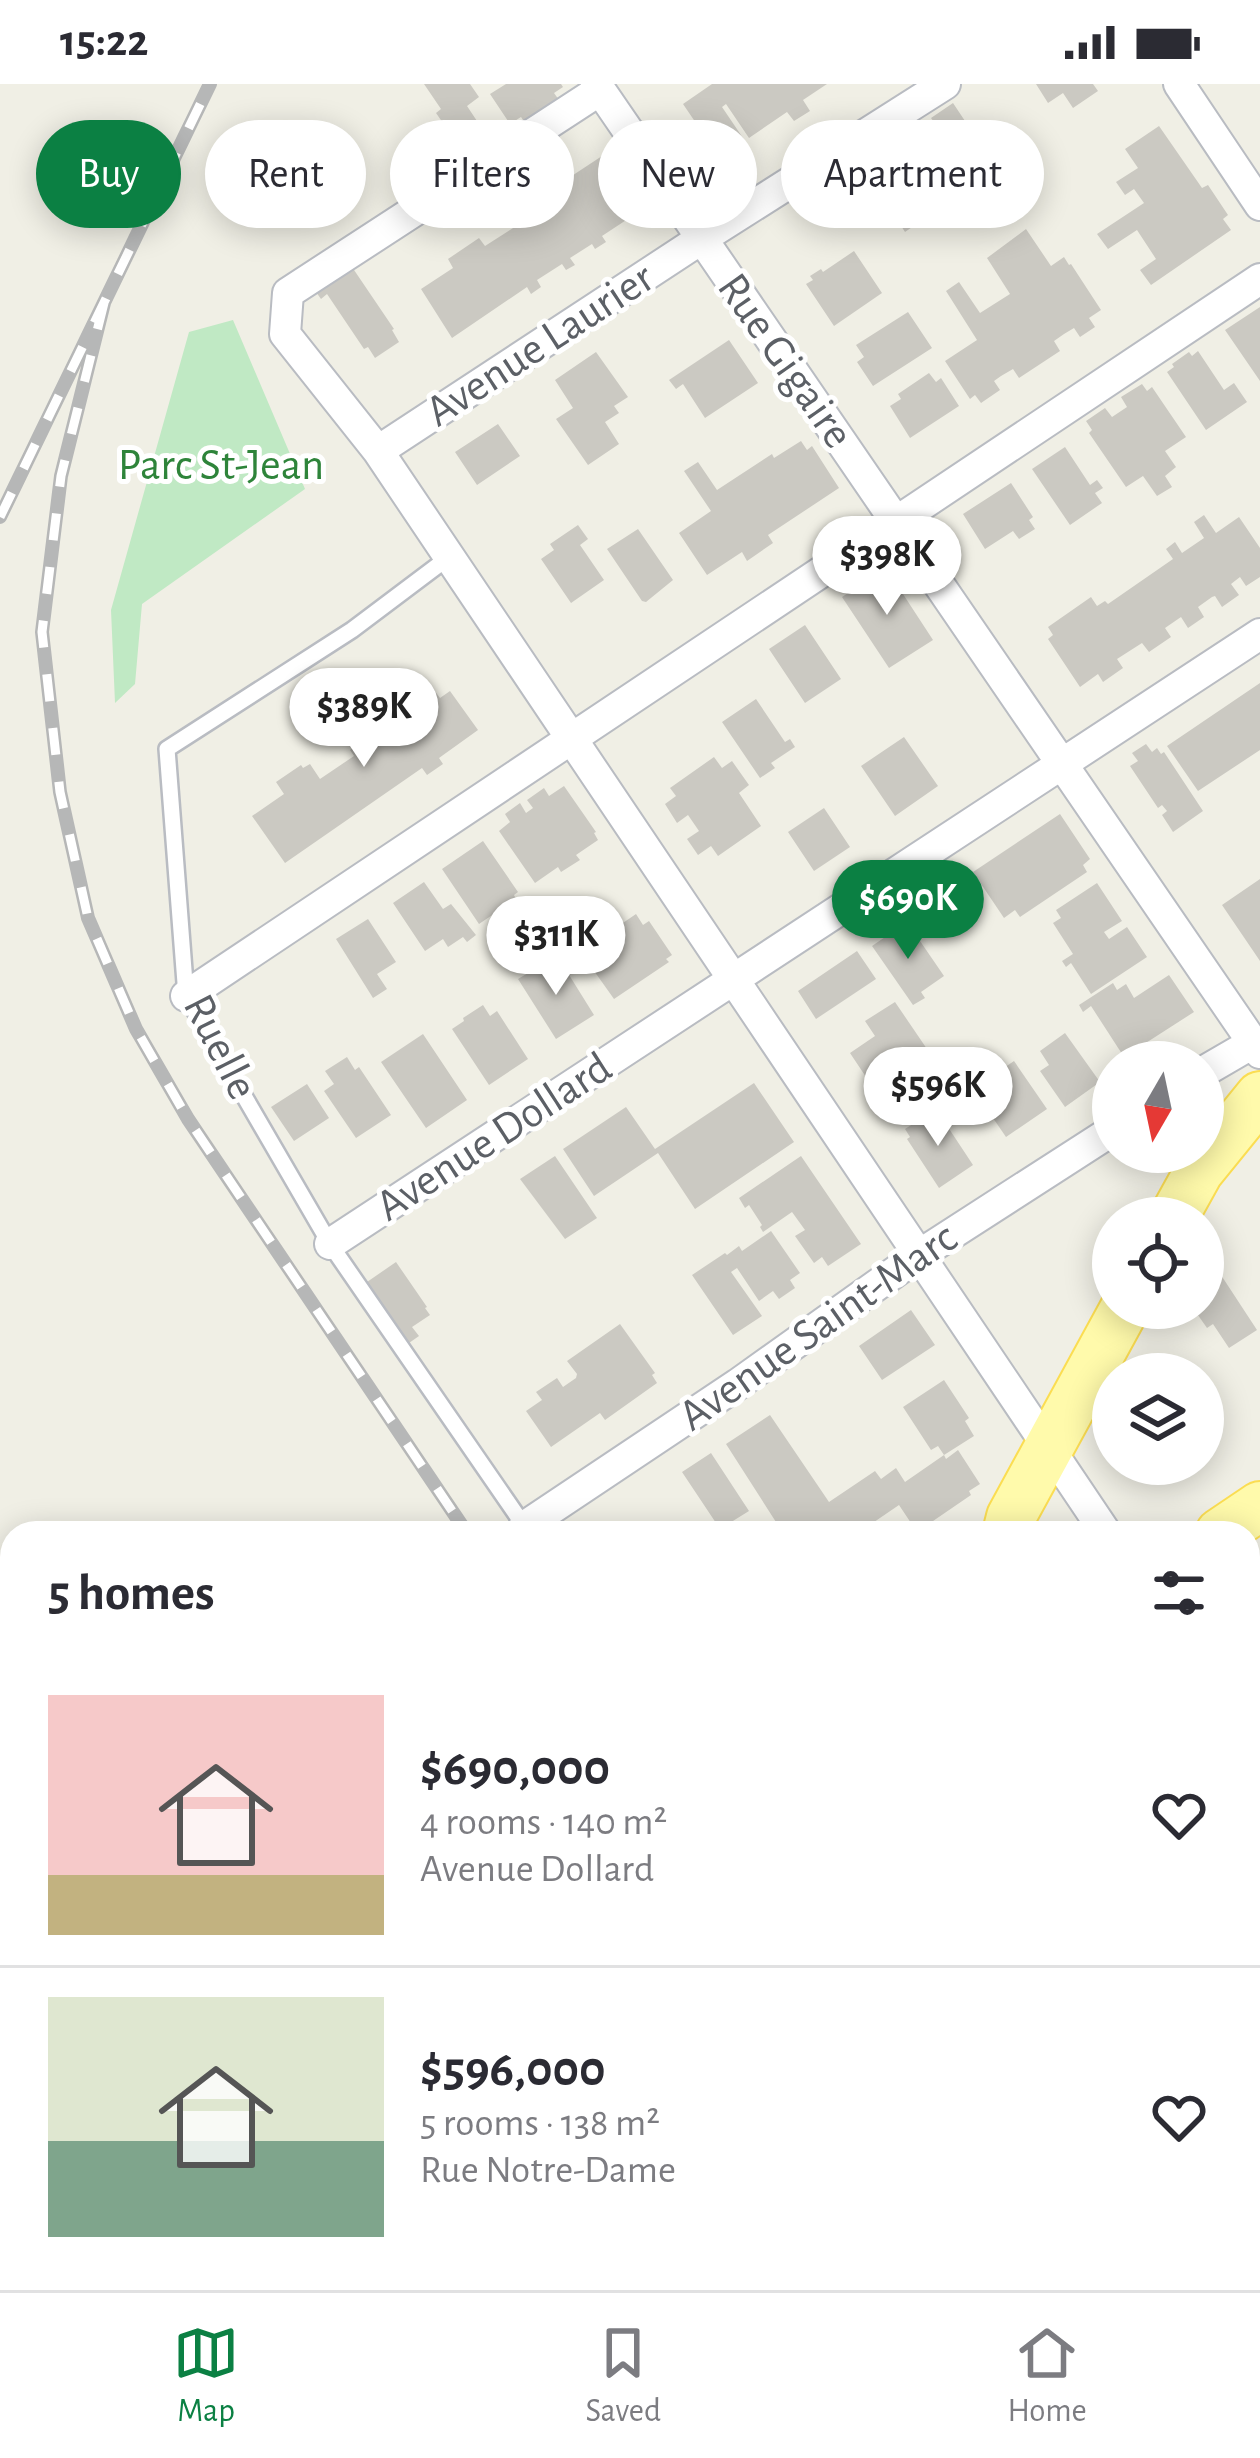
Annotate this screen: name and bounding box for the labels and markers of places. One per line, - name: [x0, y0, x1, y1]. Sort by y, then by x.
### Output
- pin: $398K: [803, 516, 971, 618]
- pin: $389K: [280, 668, 448, 770]
- pin: $690K: [824, 860, 992, 962]
- pin: $311K: [472, 896, 640, 998]
- pin: $596K: [854, 1047, 1022, 1149]

